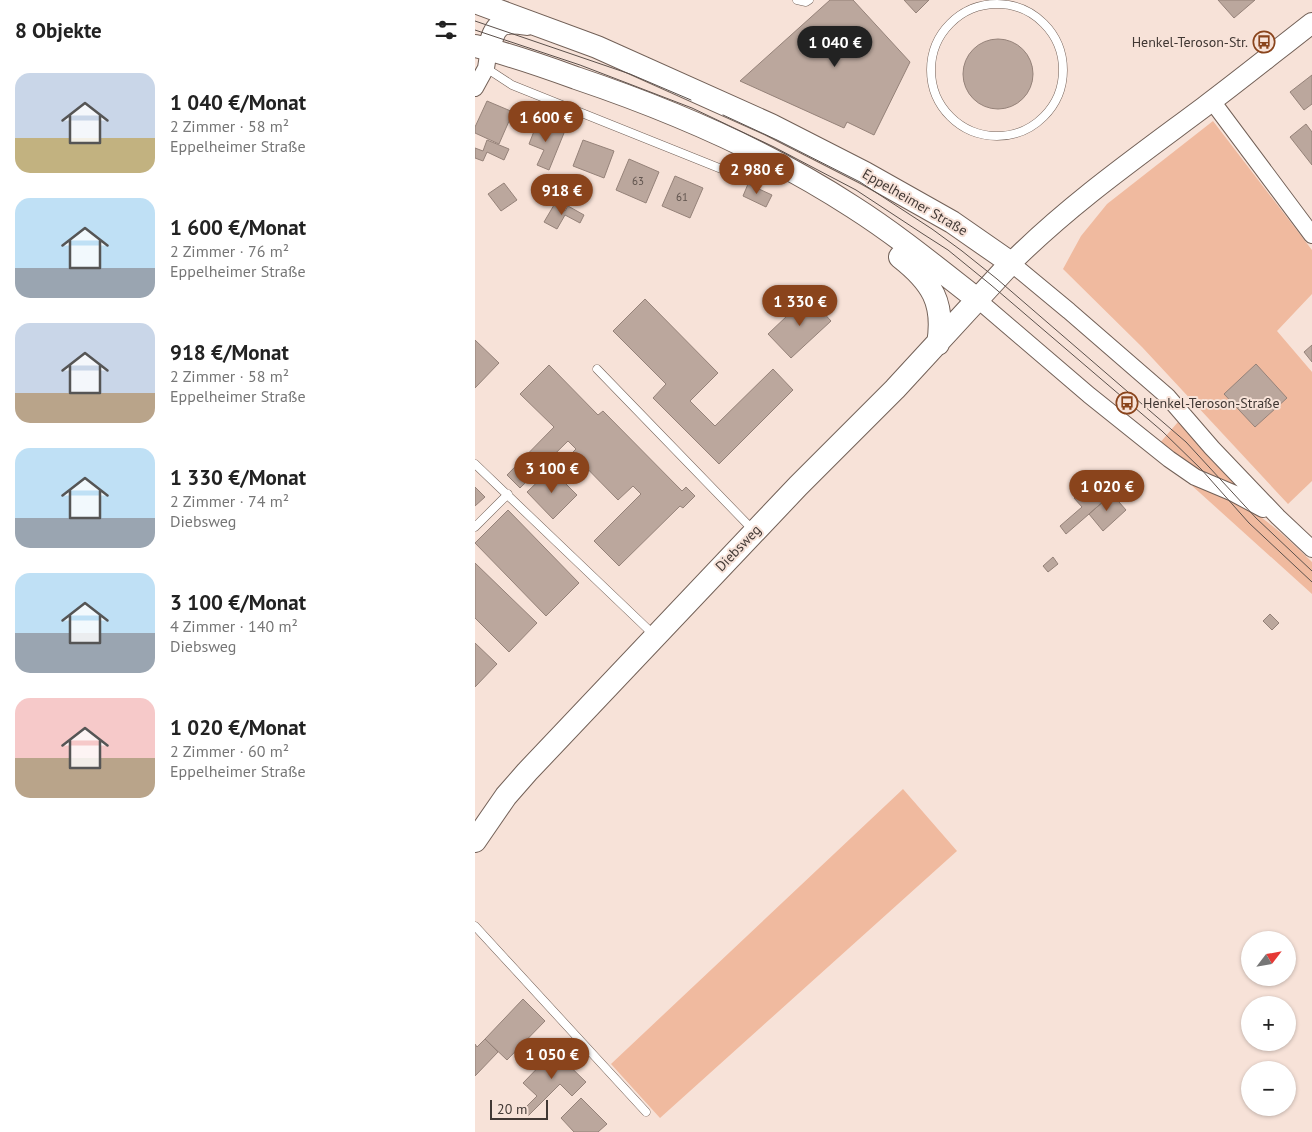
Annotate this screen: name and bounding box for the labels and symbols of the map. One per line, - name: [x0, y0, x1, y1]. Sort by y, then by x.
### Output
- pin: 1 040 €: [789, 26, 881, 68]
- bus stop icon: Henkel-Teroson-Str.: [1252, 30, 1276, 54]
- place label: Henkel-Teroson-Str.: [1132, 33, 1248, 51]
- pin: 1 600 €: [500, 100, 592, 143]
- pin: 2 980 €: [711, 152, 803, 195]
- street label: Eppelheimer Straße: [859, 165, 971, 239]
- pin: 918 €: [527, 174, 597, 216]
- house number: 63: [632, 174, 644, 188]
- house number: 61: [676, 190, 688, 204]
- pin: 1 330 €: [754, 284, 846, 327]
- bus stop icon: Henkel-Teroson-Straße: [1115, 391, 1139, 415]
- place label: Henkel-Teroson-Straße: [1143, 394, 1280, 412]
- pin: 3 100 €: [506, 452, 598, 494]
- pin: 1 020 €: [1061, 470, 1153, 512]
- street label: Diebsweg: [711, 521, 765, 575]
- north arrow: [1241, 931, 1296, 986]
- pin: 1 050 €: [506, 1038, 598, 1080]
- scale bar: [490, 1097, 547, 1120]

